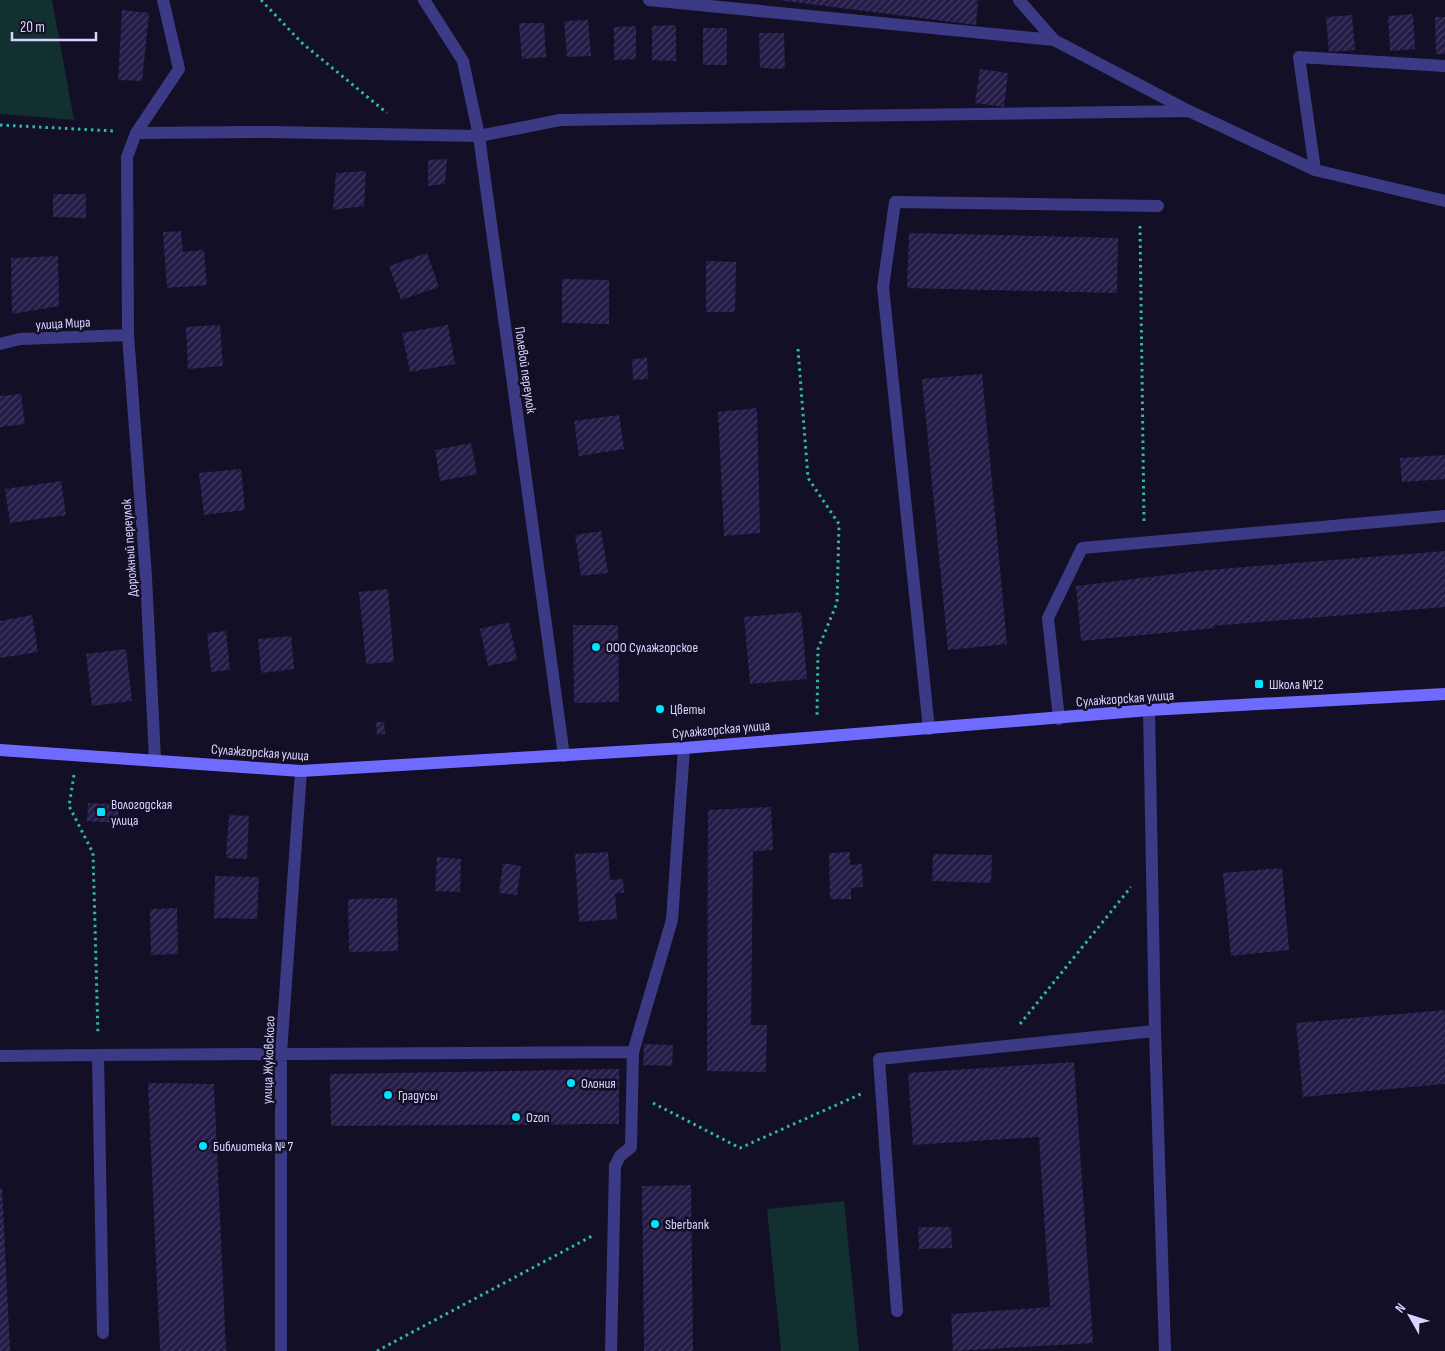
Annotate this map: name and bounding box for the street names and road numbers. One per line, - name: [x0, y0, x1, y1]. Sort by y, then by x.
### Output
- street label: улица Мира: [35, 314, 91, 333]
- street label: Полевой переулок: [511, 326, 540, 415]
- street label: Дорожный переулок: [118, 498, 141, 597]
- street label: Сулажгорская улица: [1075, 687, 1175, 710]
- street label: Сулажгорская улица: [671, 717, 771, 742]
- street label: Сулажгорская улица: [210, 741, 310, 764]
- street label: улица Жуковского: [258, 1015, 279, 1104]

